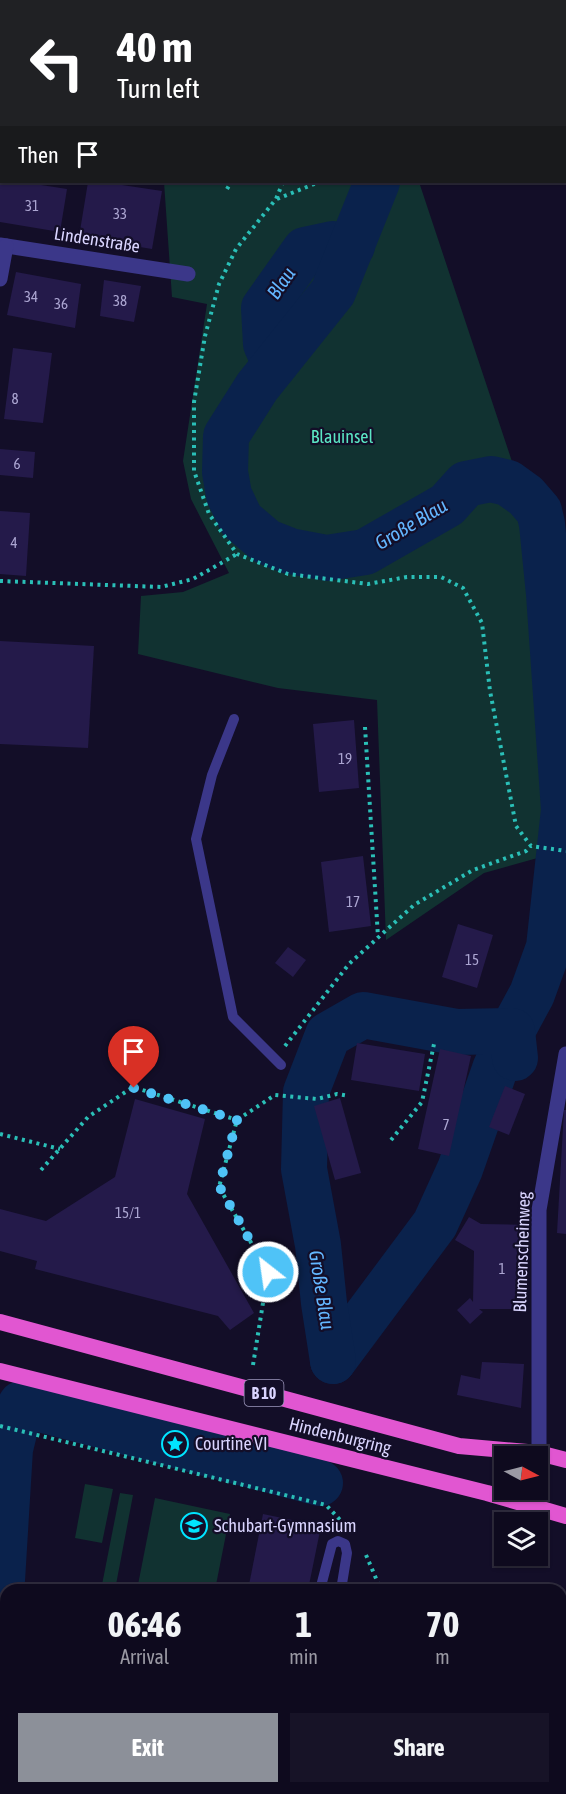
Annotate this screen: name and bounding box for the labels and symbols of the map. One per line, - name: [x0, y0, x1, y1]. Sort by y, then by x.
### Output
- house number: 31: [25, 197, 39, 214]
- house number: 33: [113, 205, 127, 222]
- street label: Lindenstraße: [53, 222, 142, 257]
- water label: Blau: [262, 262, 300, 303]
- house number: 34: [24, 288, 38, 305]
- house number: 38: [113, 292, 127, 309]
- house number: 36: [54, 295, 68, 312]
- house number: 8: [11, 390, 19, 407]
- park label: Blauinsel: [311, 426, 373, 447]
- house number: 6: [13, 455, 21, 472]
- water label: Große Blau: [371, 493, 451, 554]
- house number: 4: [10, 534, 18, 551]
- house number: 19: [338, 750, 352, 767]
- house number: 17: [346, 893, 360, 910]
- house number: 15: [465, 951, 479, 968]
- pin: [108, 1026, 159, 1088]
- house number: 7: [442, 1116, 450, 1133]
- street label: Blumenscheinweg: [509, 1191, 534, 1313]
- house number: 15/1: [115, 1204, 141, 1221]
- position arrow: [236, 1240, 300, 1304]
- water label: Große Blau: [305, 1249, 340, 1332]
- house number: 1: [498, 1260, 506, 1277]
- road number: B 10: [244, 1380, 284, 1406]
- street label: Hindenburgring: [287, 1413, 394, 1458]
- place icon: Courtine VI: [160, 1429, 190, 1459]
- place label: Courtine VI: [195, 1433, 268, 1454]
- north arrow: [494, 1446, 548, 1500]
- school or university icon: Schubart-Gymnasium: [179, 1511, 209, 1541]
- place label: Schubart-Gymnasium: [214, 1515, 357, 1536]

